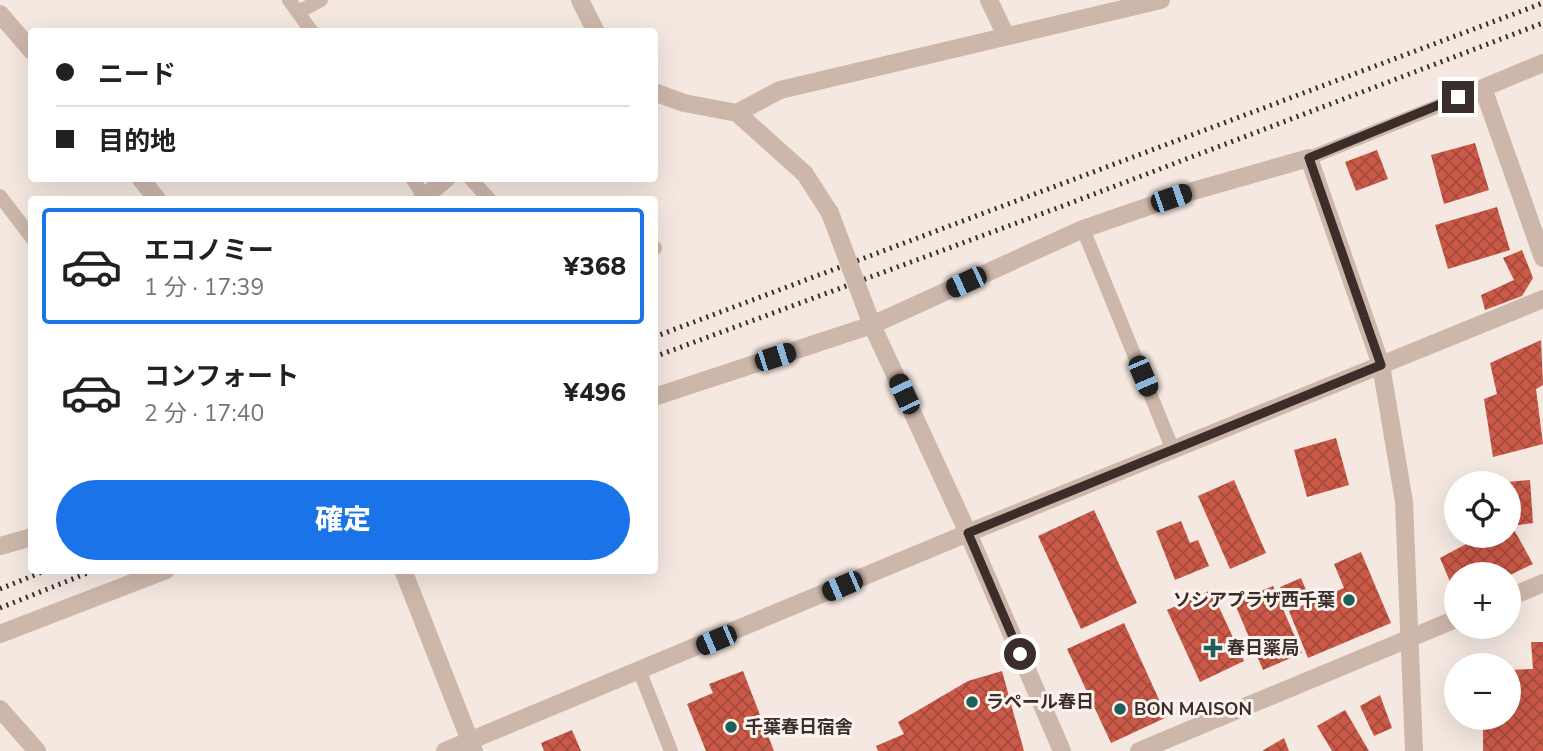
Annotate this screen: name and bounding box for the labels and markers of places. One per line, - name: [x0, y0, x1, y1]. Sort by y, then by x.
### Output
- place label: ソシアプラザ西千葉: [1173, 588, 1335, 612]
- marker: ソシアプラザ西千葉: [1341, 592, 1357, 608]
- place label: 春日薬局: [1227, 636, 1299, 660]
- marker: 春日薬局: [1205, 640, 1221, 656]
- place label: ラペール春日: [986, 690, 1094, 714]
- marker: ラペール春日: [964, 694, 980, 710]
- place label: BON MAISON: [1134, 697, 1252, 721]
- marker: BON MAISON: [1112, 701, 1128, 717]
- place label: 千葉春日宿舎: [745, 715, 853, 739]
- marker: 千葉春日宿舎: [723, 719, 739, 735]

